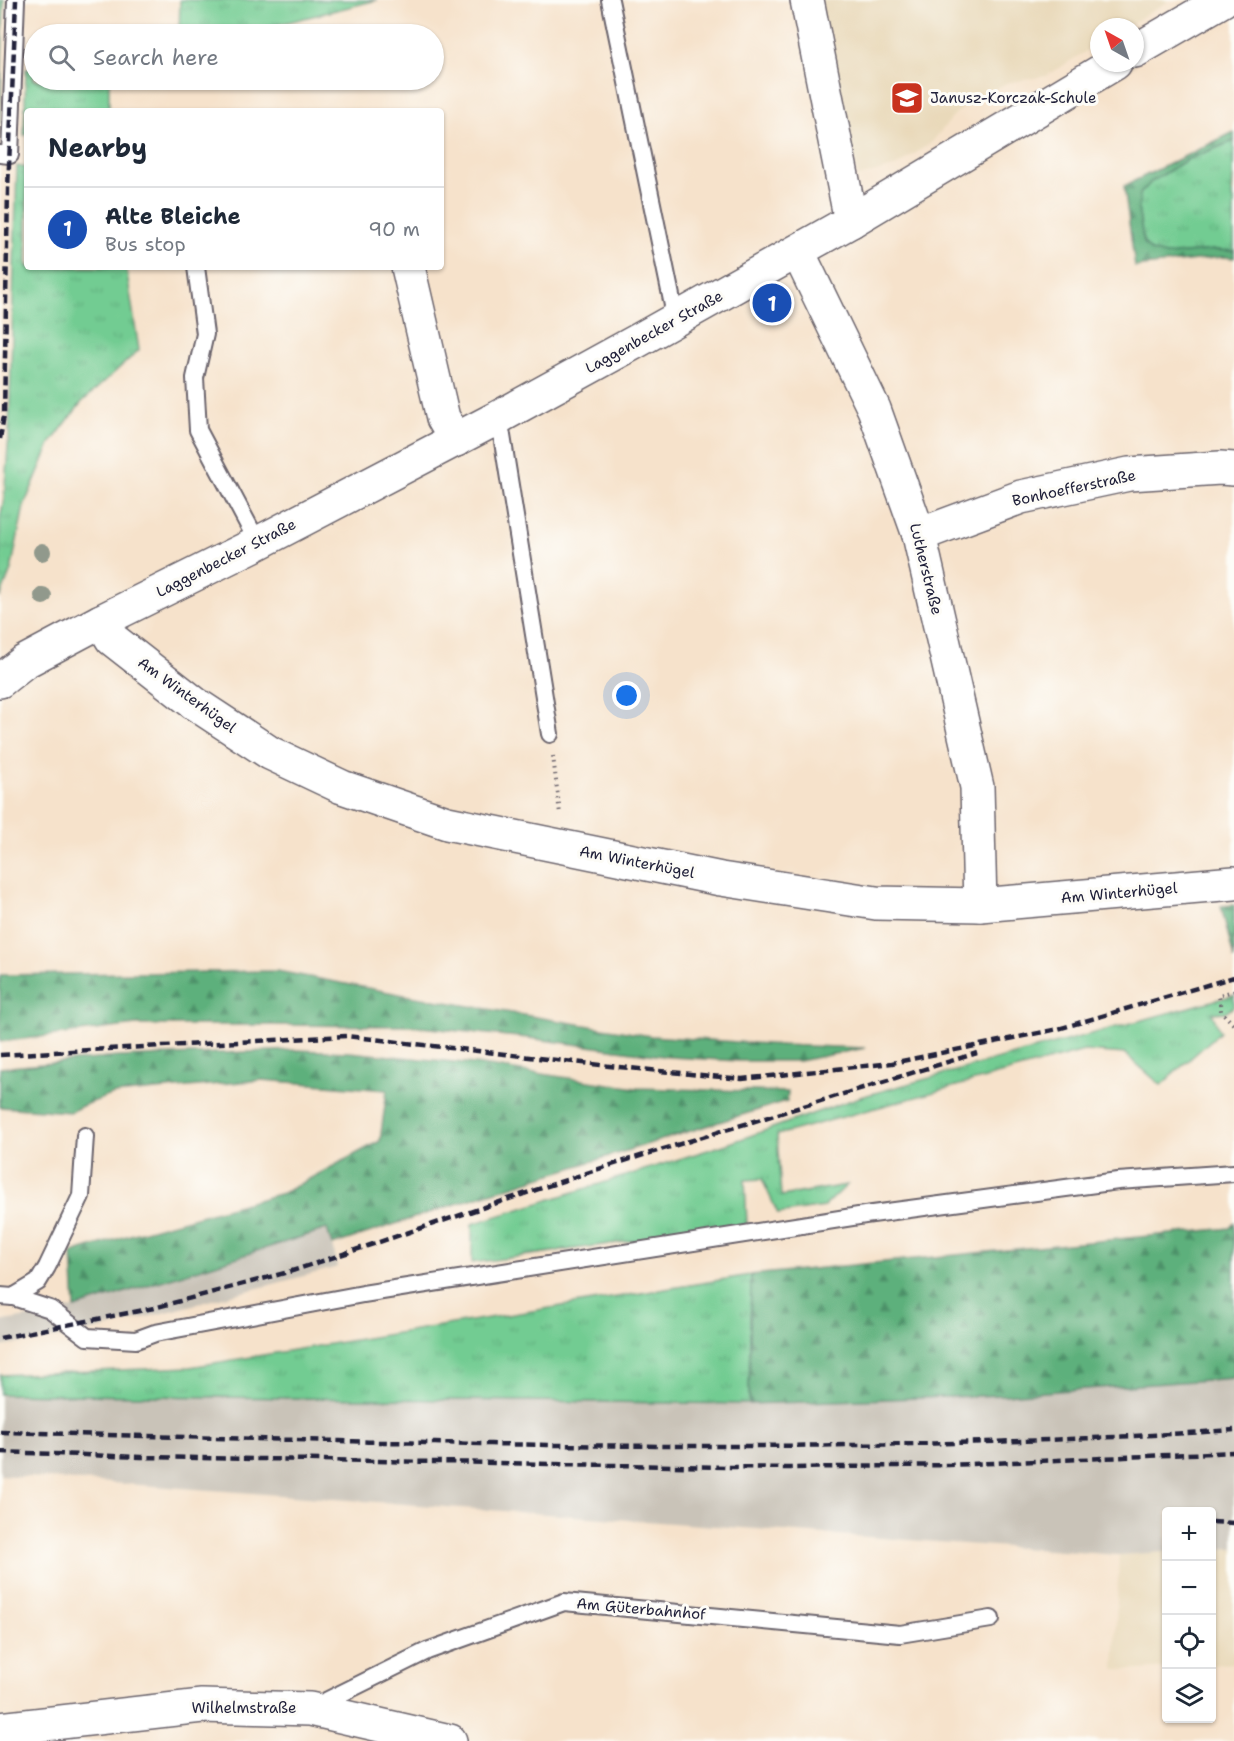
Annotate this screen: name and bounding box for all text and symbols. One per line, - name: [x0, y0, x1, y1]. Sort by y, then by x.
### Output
- north arrow: [1090, 18, 1144, 72]
- search box: [24, 24, 444, 90]
- icon: search: [45, 41, 78, 74]
- text: Search here: [93, 43, 219, 72]
- school or university icon: Janusz-Korczak-Schule: [889, 80, 925, 116]
- place label: Janusz-Korczak-Schule: [930, 88, 1096, 108]
- text: Nearby: [48, 130, 147, 165]
- text: Alte Bleiche: [105, 202, 241, 231]
- text: 1: [63, 216, 72, 242]
- text: 90 m: [368, 216, 420, 242]
- text: Bus stop: [105, 231, 186, 257]
- pin: 1: [752, 280, 792, 326]
- street label: Laggenbecker Straße: [582, 286, 726, 378]
- street label: Bonhoefferstraße: [1010, 465, 1138, 511]
- street label: Laggenbecker Straße: [153, 514, 299, 602]
- street label: Lutherstraße: [905, 521, 947, 617]
- street label: Am Winterhügel: [134, 653, 241, 738]
- your location: [612, 681, 641, 710]
- street label: Am Winterhügel: [578, 841, 697, 883]
- street label: Am Winterhügel: [1060, 878, 1179, 908]
- map controls: [1162, 1507, 1216, 1723]
- button: +: [1162, 1507, 1216, 1561]
- button: −: [1162, 1561, 1216, 1615]
- street label: Am Güterbahnhof: [575, 1593, 707, 1625]
- button: locate: [1162, 1615, 1216, 1669]
- button: layers: [1162, 1669, 1216, 1723]
- street label: Wilhelmstraße: [191, 1698, 297, 1718]

